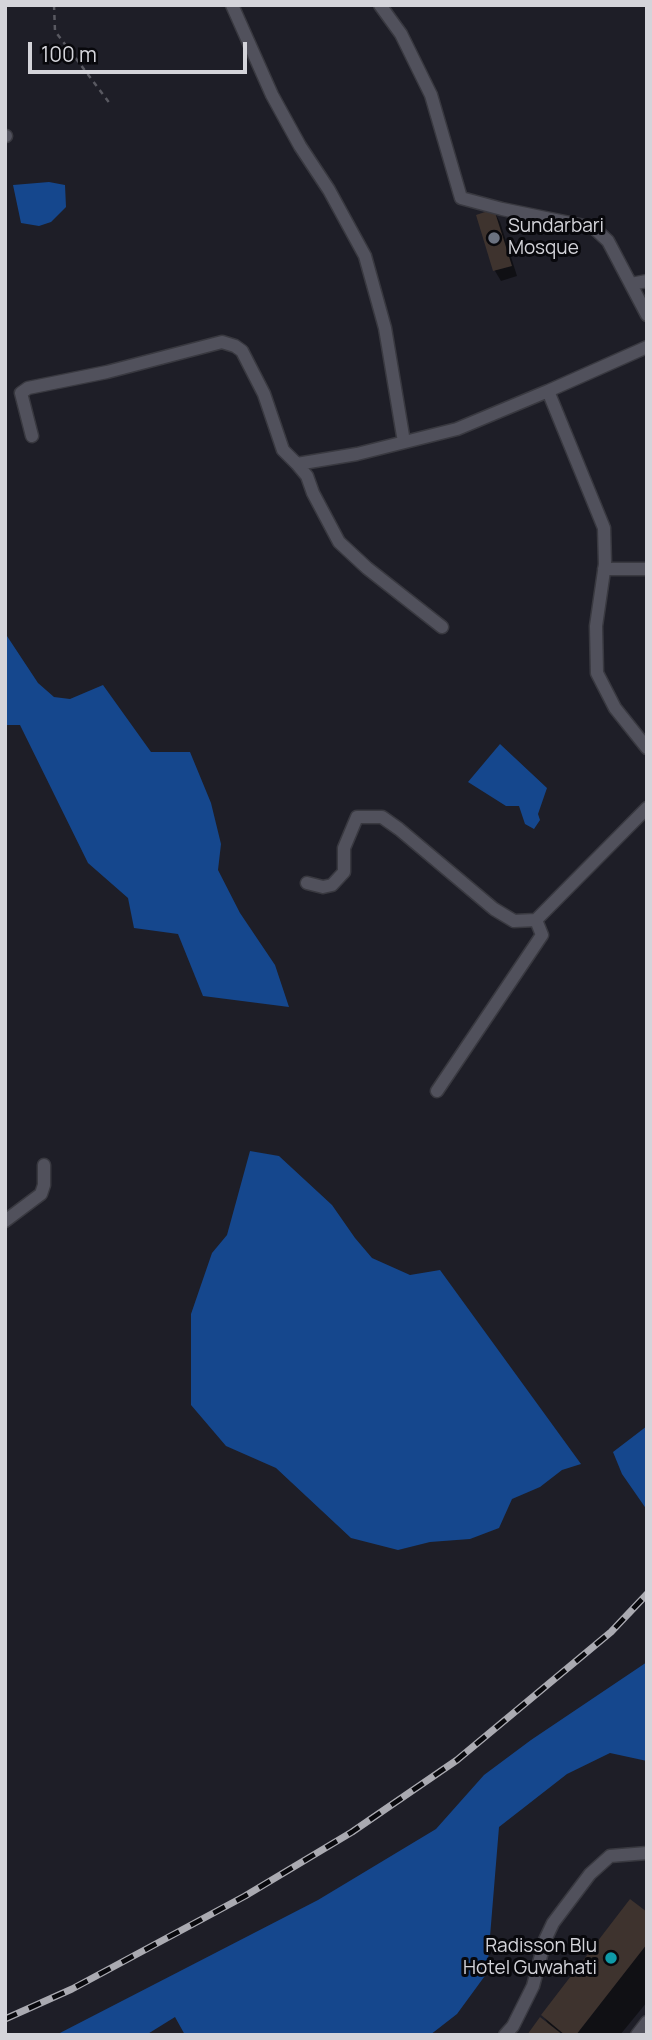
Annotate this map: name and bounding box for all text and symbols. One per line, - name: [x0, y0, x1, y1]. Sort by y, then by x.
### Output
- scale bar: [32, 28, 250, 72]
- text: 100 m: [41, 40, 97, 68]
- place label: Sundarbari Mosque: [508, 216, 604, 260]
- marker: Sundarbari Mosque: [486, 230, 502, 246]
- place label: Radisson Blu Hotel Guwahati: [463, 1936, 597, 1980]
- marker: Radisson Blu Hotel Guwahati: [603, 1950, 619, 1966]

